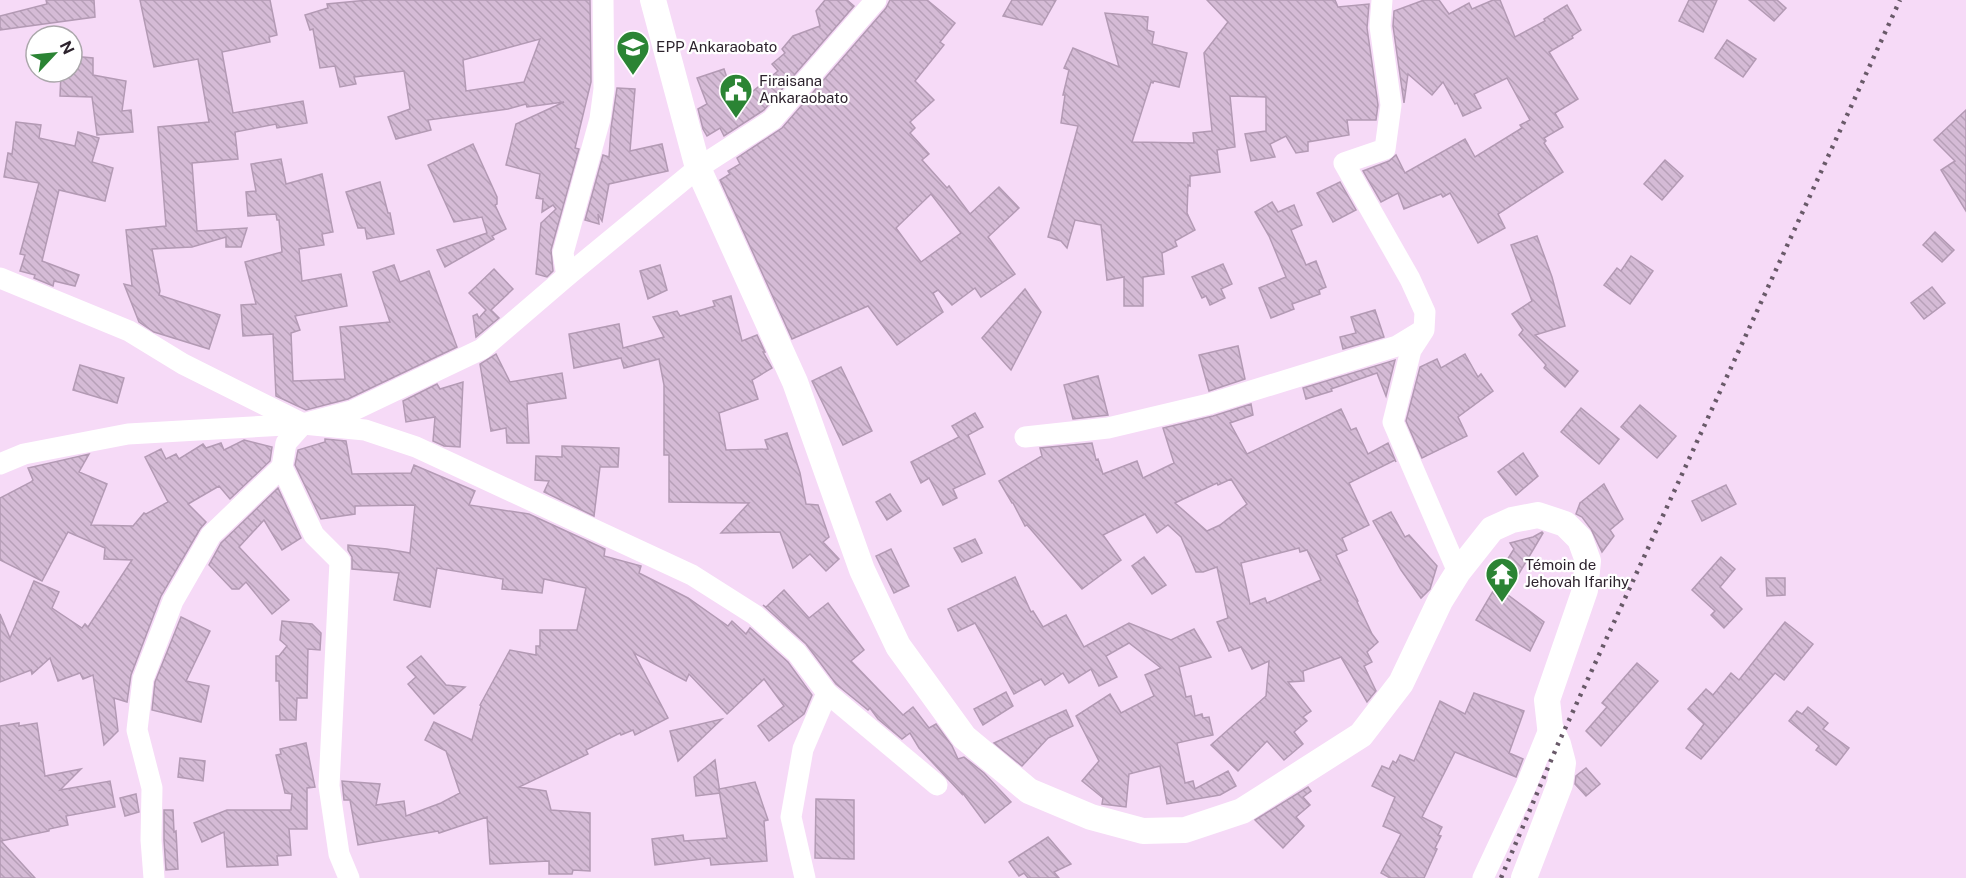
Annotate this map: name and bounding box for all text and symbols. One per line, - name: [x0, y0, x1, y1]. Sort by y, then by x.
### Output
- north arrow: [24, 24, 84, 84]
- school or university icon: EPP Ankaraobato: [615, 29, 651, 76]
- text: N: [56, 38, 78, 57]
- place label: EPP Ankaraobato: [656, 38, 777, 55]
- public building icon: Firaisana Ankaraobato: [718, 72, 754, 119]
- place label: Firaisana Ankaraobato: [759, 72, 848, 106]
- temple icon: Témoin de Jehovah Ifarihy: [1484, 556, 1520, 603]
- place label: Témoin de Jehovah Ifarihy: [1525, 556, 1629, 590]

